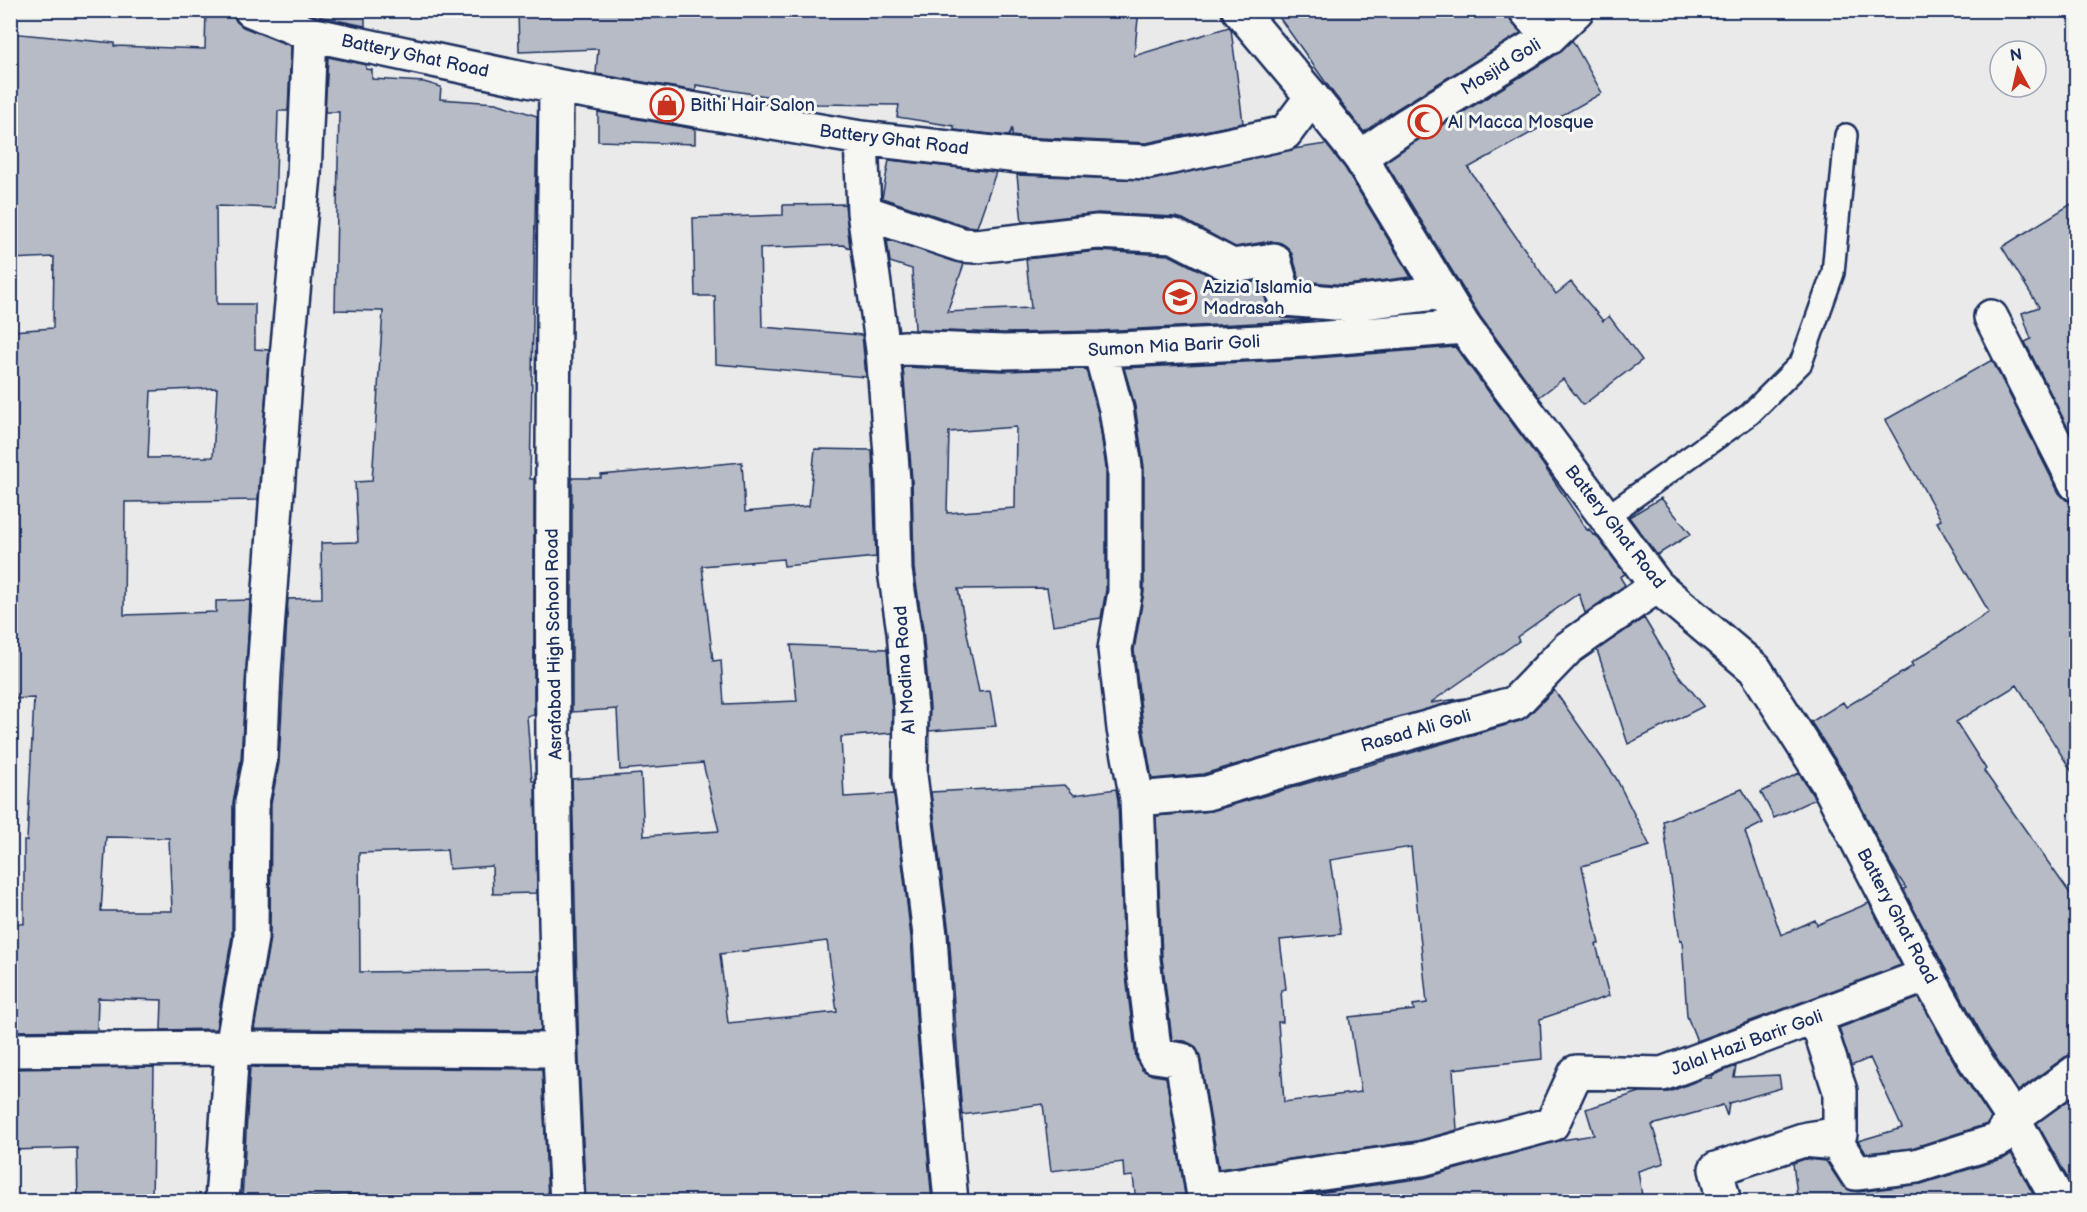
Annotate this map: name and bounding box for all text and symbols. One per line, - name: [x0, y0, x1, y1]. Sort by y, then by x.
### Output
- street label: Battery Ghat Road: [339, 30, 491, 82]
- street label: Mosjid Goli: [1457, 34, 1545, 100]
- north arrow: [1988, 39, 2048, 99]
- text: N: [2009, 45, 2023, 66]
- shop icon: Bithi Hair Salon: [649, 87, 685, 123]
- place label: Bithi Hair Salon: [690, 95, 815, 116]
- mosque icon: Al Macca Mosque: [1407, 104, 1443, 140]
- place label: Al Macca Mosque: [1448, 112, 1594, 133]
- street label: Battery Ghat Road: [818, 120, 970, 160]
- place label: Azizia Islamia Madrasah: [1203, 277, 1313, 319]
- school or university icon: Azizia Islamia Madrasah: [1162, 279, 1198, 315]
- street label: Sumon Mia Barir Goli: [1087, 331, 1261, 361]
- street label: Battery Ghat Road: [1560, 461, 1670, 593]
- street label: Asrafabad High School Road: [541, 528, 567, 760]
- street label: Al Modina Road: [890, 605, 920, 735]
- street label: Rasad Ali Goli: [1359, 705, 1473, 757]
- street label: Battery Ghat Road: [1852, 845, 1942, 987]
- street label: Jalal Hazi Barir Goli: [1668, 1006, 1826, 1080]

